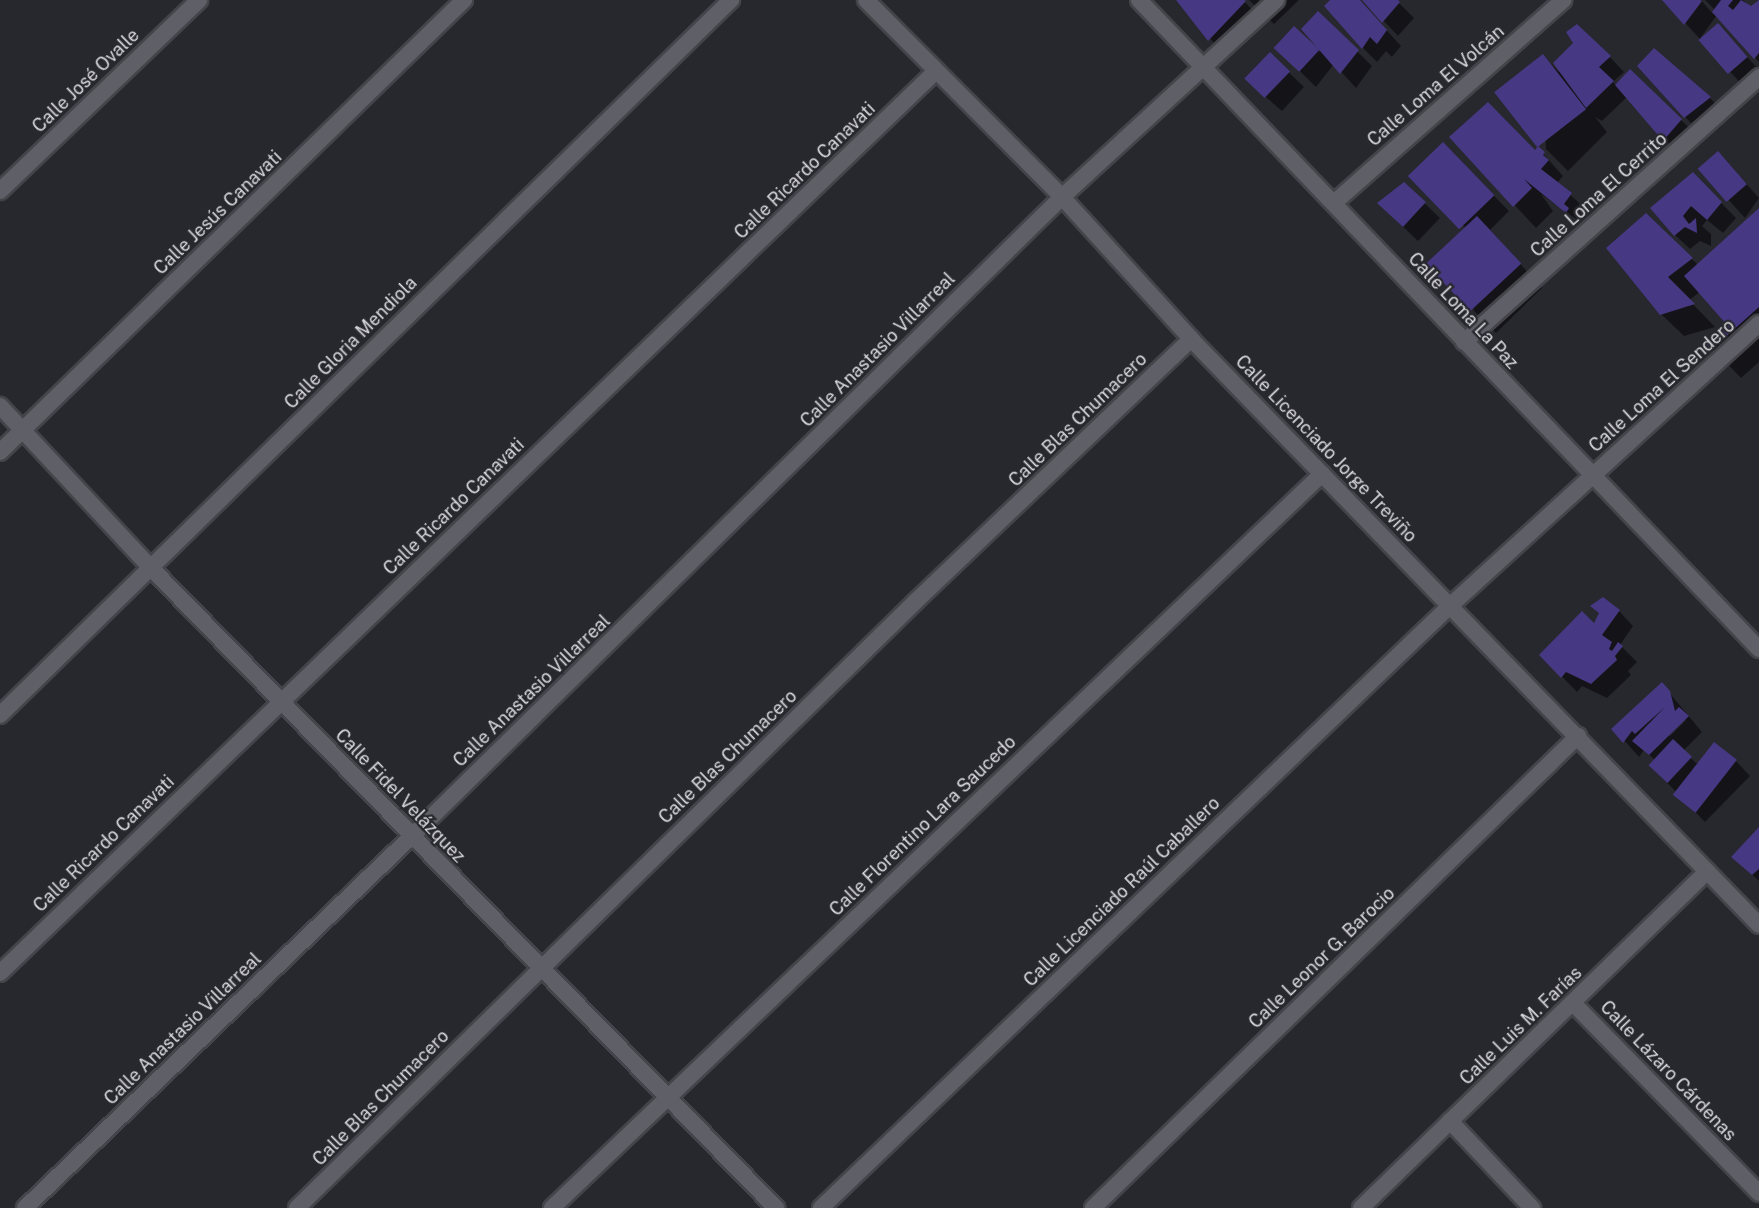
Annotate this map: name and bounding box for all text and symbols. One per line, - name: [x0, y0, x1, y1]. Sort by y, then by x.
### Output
- street label: Calle Loma El Volcán: [1363, 21, 1509, 151]
- street label: Calle José Ovalle: [28, 25, 144, 137]
- street label: Calle Ricardo Canavati: [730, 98, 880, 244]
- street label: Calle Loma El Cerrito: [1526, 128, 1672, 262]
- street label: Calle Jesús Canavati: [150, 146, 286, 280]
- street label: Calle Loma La Paz: [1403, 248, 1523, 374]
- street label: Calle Anastasio Villarreal: [796, 268, 960, 432]
- street label: Calle Gloria Mendiola: [280, 272, 422, 414]
- street label: Calle Loma El Sendero: [1585, 315, 1739, 457]
- street label: Calle Blas Chumacero: [1004, 348, 1152, 492]
- street label: Calle Licenciado Jorge Treviño: [1231, 351, 1421, 547]
- street label: Calle Ricardo Canavati: [379, 434, 529, 580]
- street label: Calle Anastasio Villarreal: [449, 610, 615, 772]
- street label: Calle Blas Chumacero: [654, 685, 802, 829]
- street label: Calle Fidel Velázquez: [330, 724, 470, 868]
- street label: Calle Florentino Lara Saucedo: [825, 731, 1021, 921]
- street label: Calle Ricardo Canavati: [29, 771, 179, 917]
- street label: Calle Licenciado Raúl Caballero: [1020, 793, 1224, 991]
- street label: Calle Leonor G. Barocio: [1245, 883, 1399, 1033]
- street label: Calle Anastasio Villarreal: [100, 948, 266, 1110]
- street label: Calle Luis M. Farías: [1456, 962, 1586, 1090]
- street label: Calle Lázaro Cárdenas: [1595, 996, 1741, 1146]
- street label: Calle Blas Chumacero: [308, 1025, 454, 1171]

